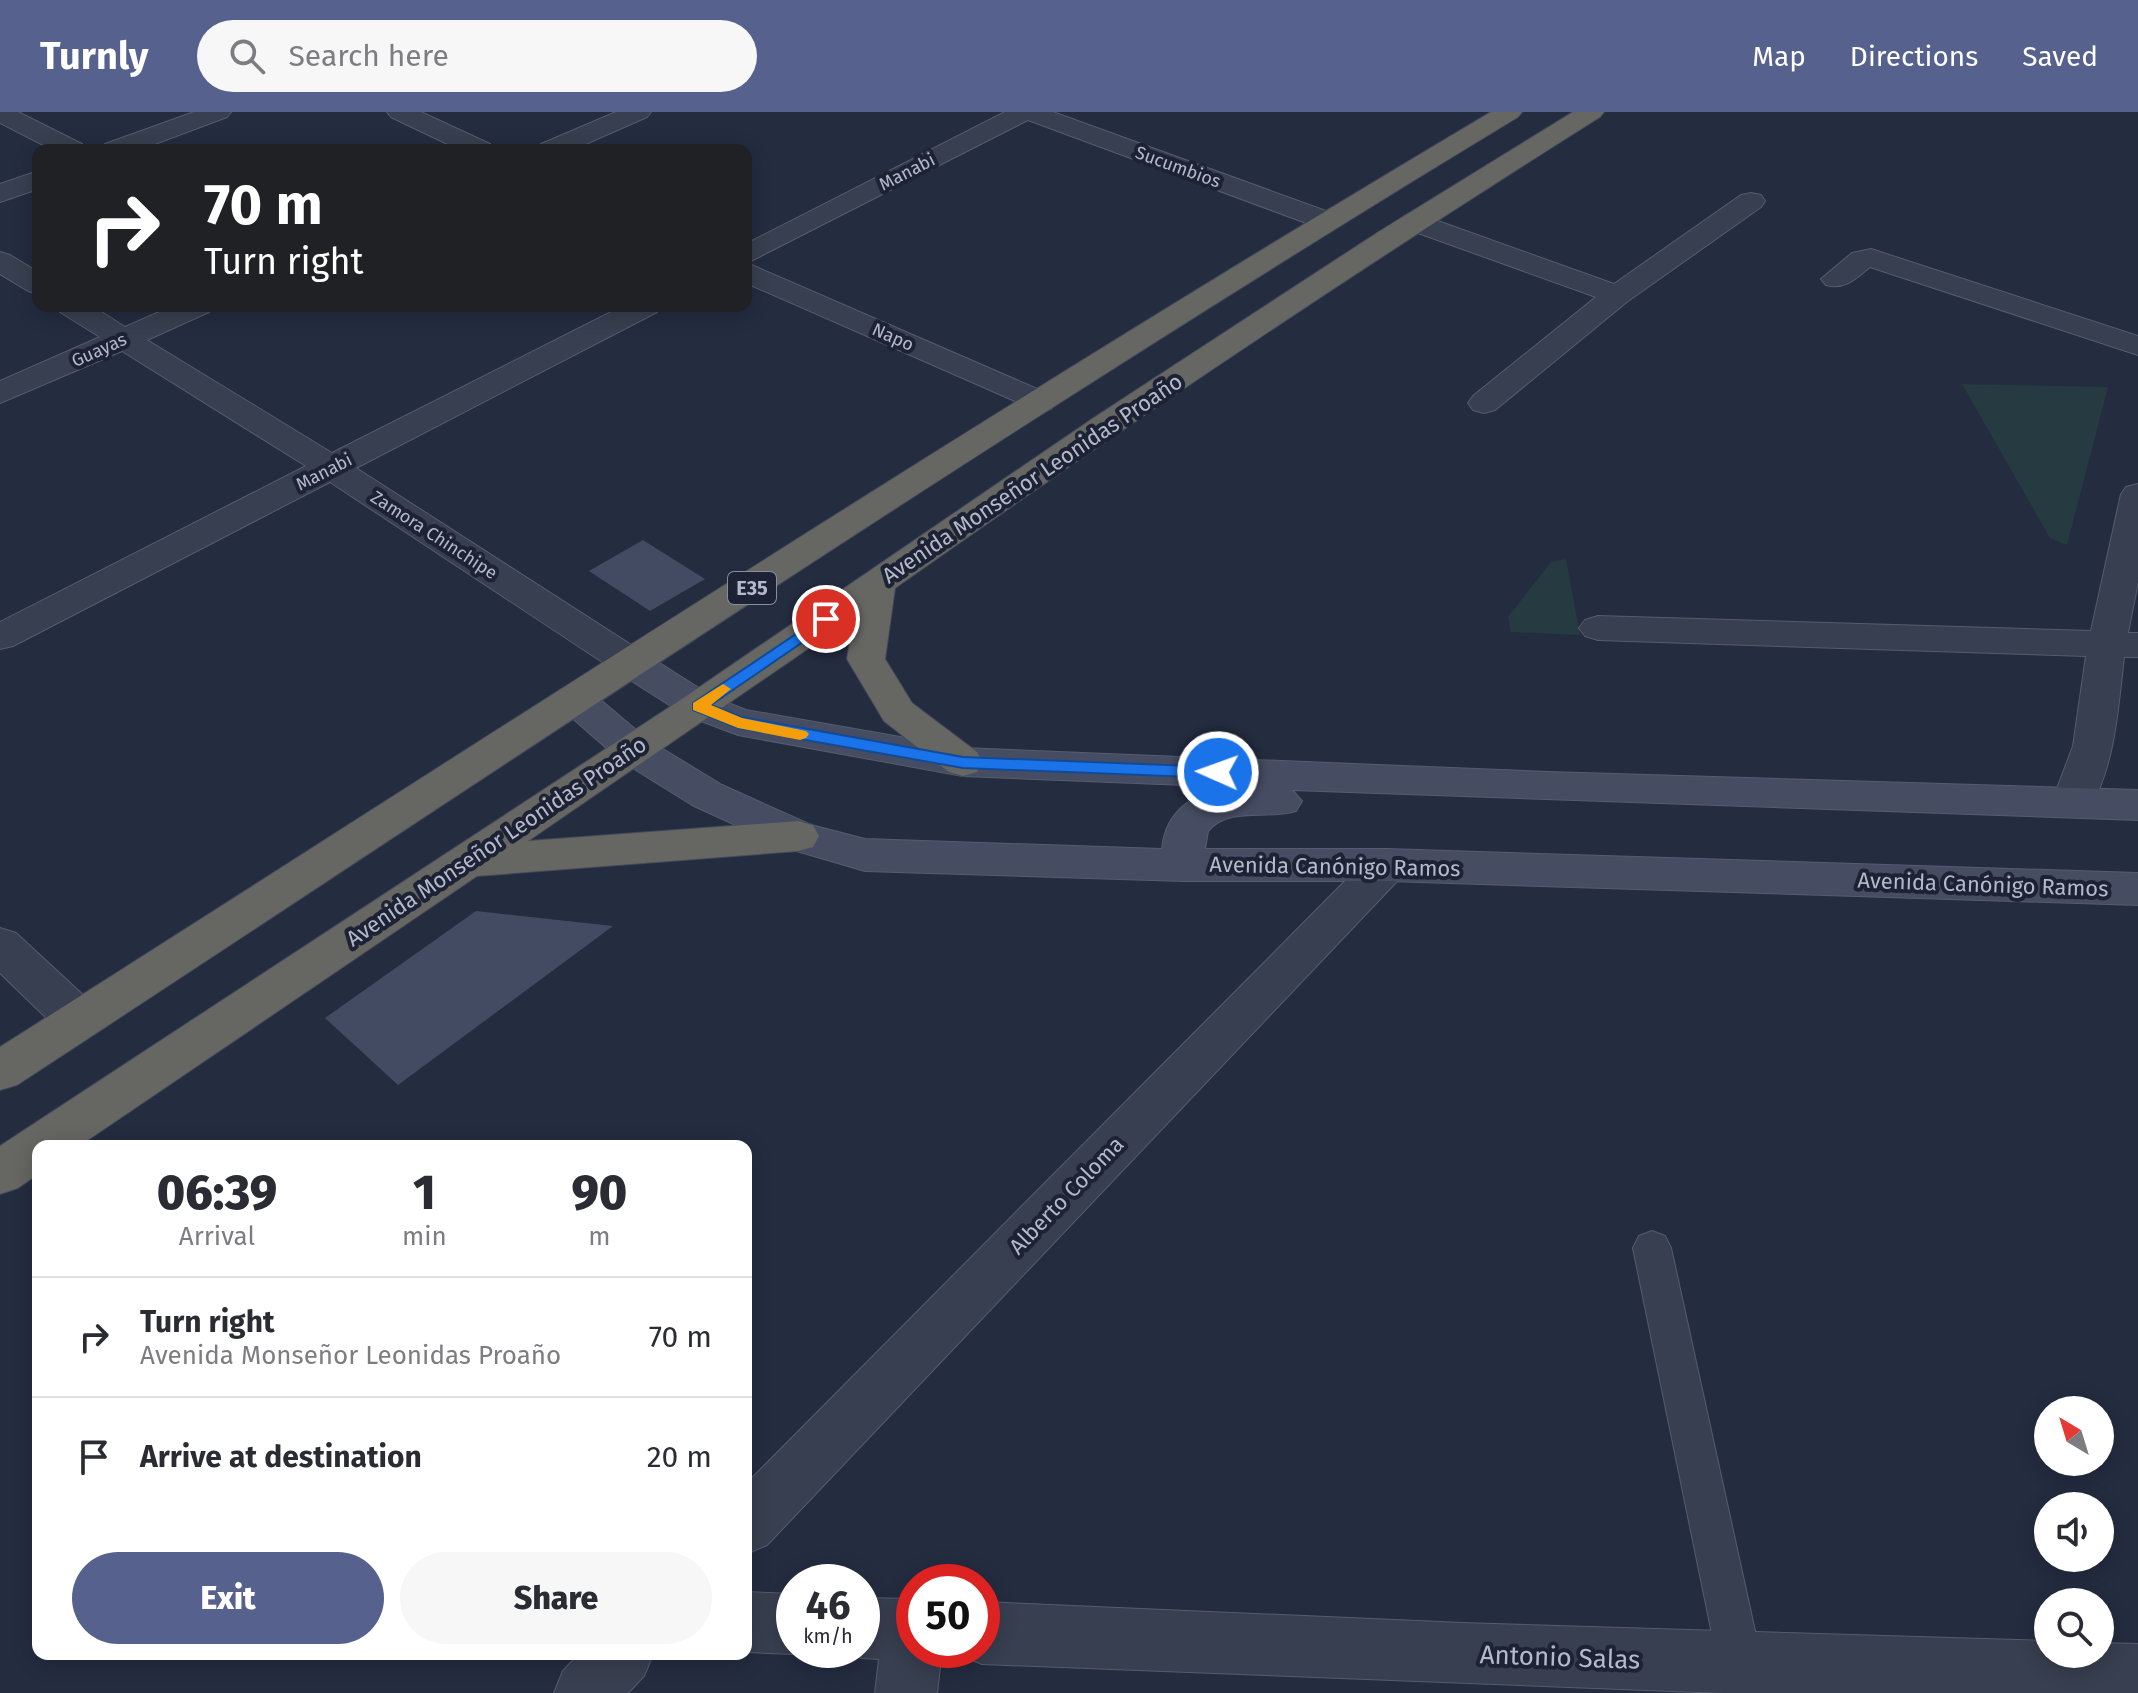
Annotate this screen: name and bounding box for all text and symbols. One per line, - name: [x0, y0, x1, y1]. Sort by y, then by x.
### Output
- search box: [197, 20, 757, 92]
- text: Turnly: [40, 33, 149, 79]
- icon: search: [225, 34, 269, 78]
- text: Search here: [289, 38, 449, 74]
- text: Map: [1752, 40, 1806, 73]
- text: Directions: [1850, 40, 1978, 73]
- text: Saved: [2022, 40, 2098, 73]
- street label: Sucumbios: [1132, 141, 1224, 193]
- street label: Manabi: [875, 149, 939, 195]
- text: 70 m: [204, 172, 323, 239]
- icon: right: [72, 176, 176, 280]
- text: Turn right: [204, 240, 364, 284]
- street label: Napo: [869, 318, 917, 356]
- street label: Guayas: [68, 328, 130, 372]
- street label: Avenida Monseñor Leonidas Proaño: [877, 368, 1188, 589]
- street label: Manabi: [292, 449, 356, 495]
- street label: Zamora Chinchipe: [367, 486, 501, 584]
- road number: E35: [728, 572, 776, 604]
- pin: [792, 585, 860, 653]
- icon: arrive: [804, 597, 848, 641]
- position arrow: [1176, 730, 1260, 814]
- street label: Avenida Monseñor Leonidas Proaño: [341, 731, 652, 952]
- street label: Avenida Canónigo Ramos: [1209, 851, 1461, 882]
- street label: Avenida Canónigo Ramos: [1857, 867, 2109, 902]
- street label: Alberto Coloma: [1003, 1131, 1129, 1260]
- text: 06:39: [157, 1164, 277, 1222]
- text: 1: [413, 1164, 436, 1222]
- text: 90: [571, 1164, 627, 1222]
- text: Arrival: [179, 1221, 255, 1252]
- text: min: [402, 1221, 447, 1252]
- text: m: [588, 1221, 611, 1252]
- text: Turn right: [140, 1304, 275, 1340]
- icon: right: [72, 1315, 116, 1359]
- text: 70 m: [649, 1319, 712, 1355]
- text: Avenida Monseñor Leonidas Proaño: [140, 1340, 561, 1371]
- north arrow: [2034, 1396, 2114, 1476]
- map controls: [2034, 1396, 2114, 1668]
- icon: arrive: [72, 1435, 116, 1479]
- text: Arrive at destination: [140, 1439, 422, 1475]
- text: 20 m: [647, 1439, 712, 1475]
- button: sound: [2034, 1492, 2114, 1572]
- button: Exit: [72, 1552, 384, 1644]
- button: Share: [400, 1552, 712, 1644]
- speed limit sign: 50: [896, 1564, 1000, 1668]
- text: 46: [805, 1582, 851, 1630]
- button: search: [2034, 1588, 2114, 1668]
- text: km/h: [803, 1624, 853, 1648]
- street label: Antonio Salas: [1479, 1639, 1641, 1676]

